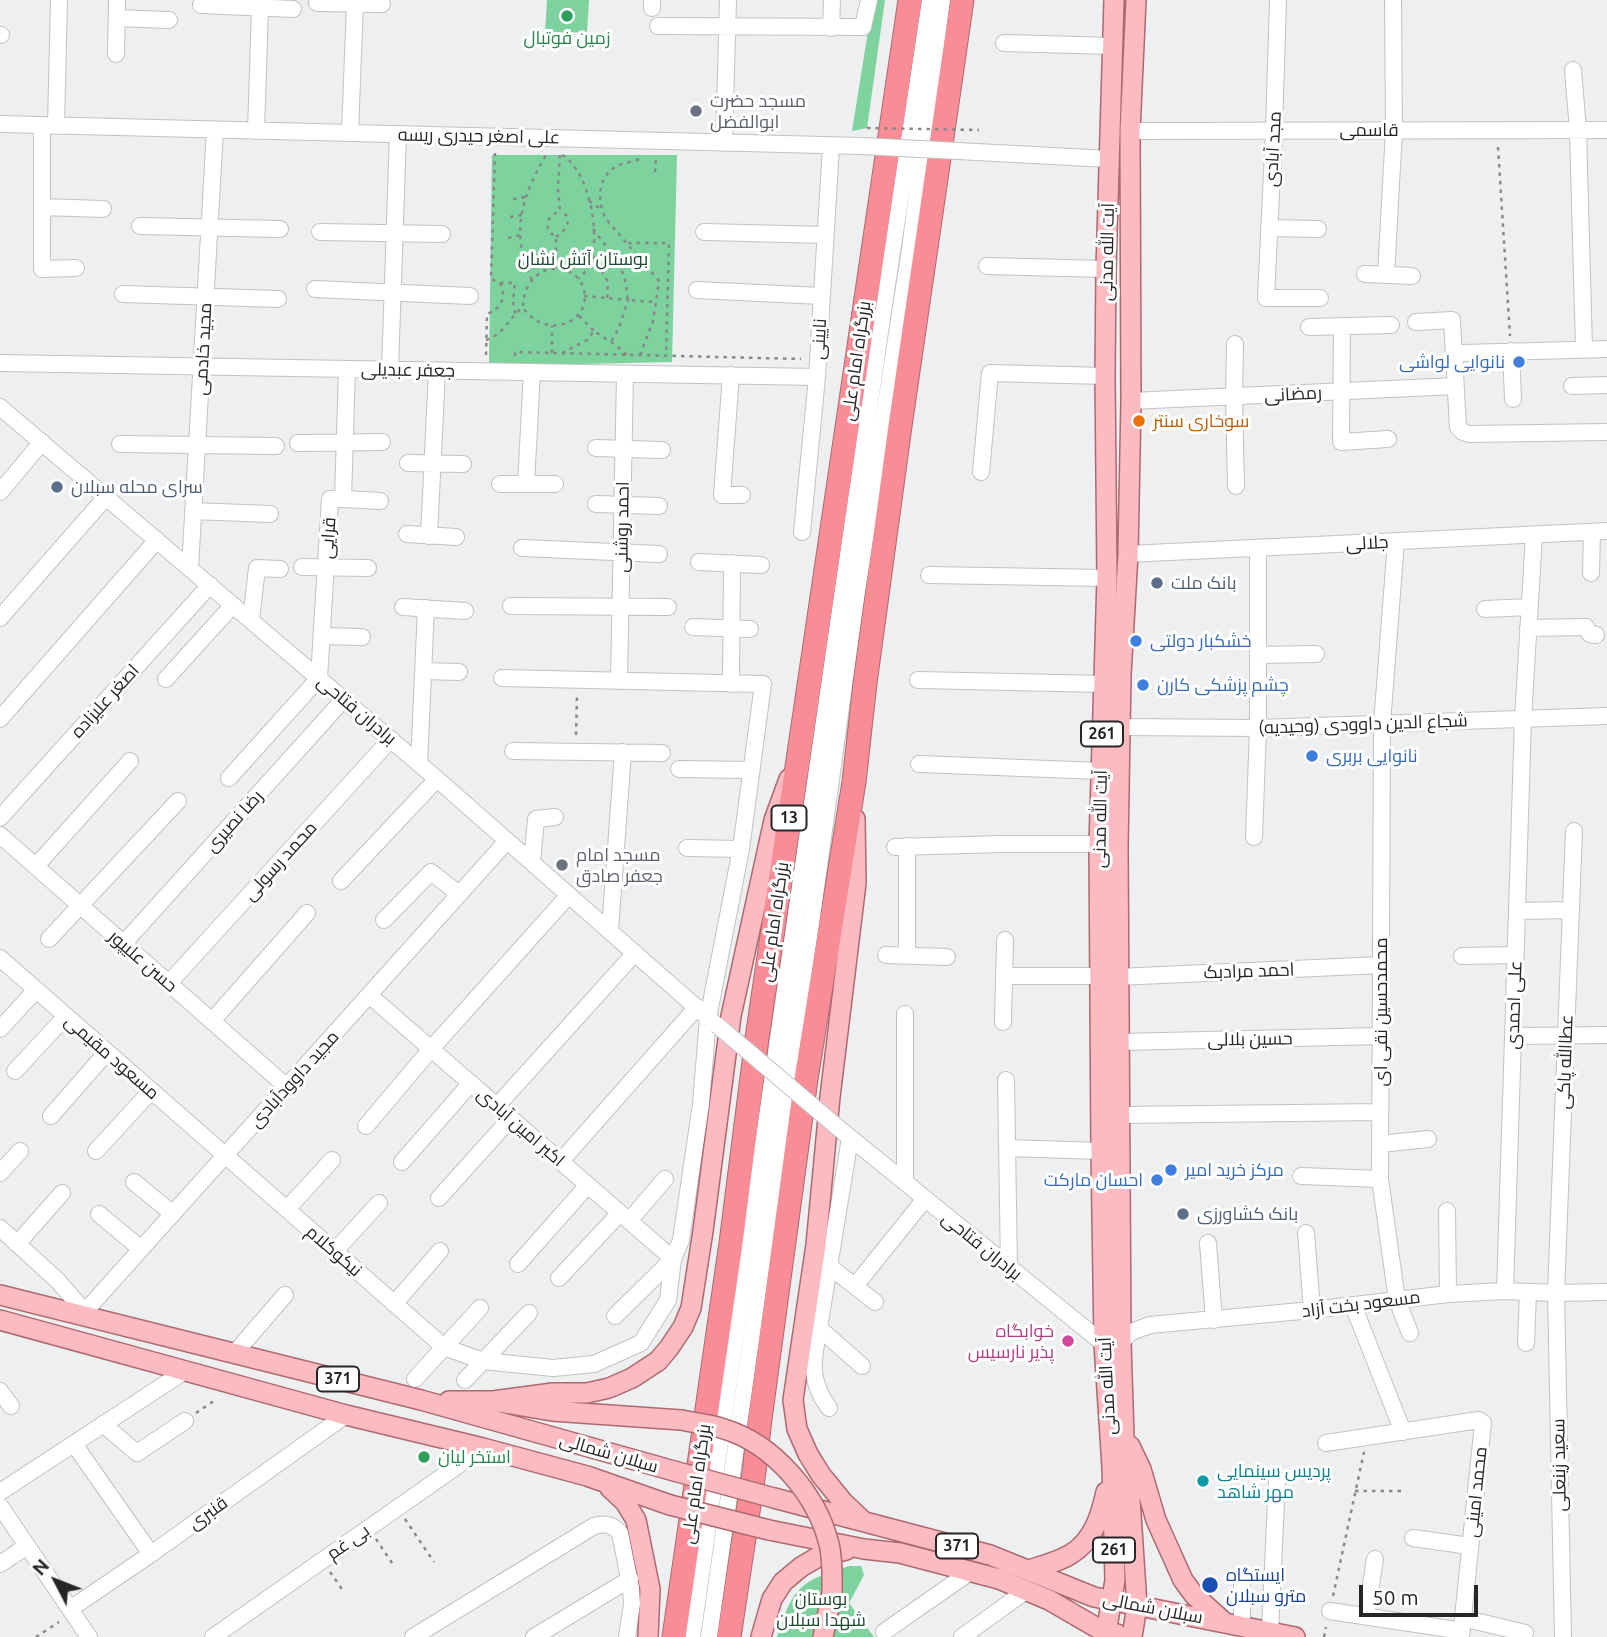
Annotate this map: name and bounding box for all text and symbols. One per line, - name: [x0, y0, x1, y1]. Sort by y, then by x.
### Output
- marker: زمین فوتبال: [559, 8, 575, 24]
- place label: زمین فوتبال: [523, 27, 611, 49]
- place label: مسجد حضرت ابوالفضل: [710, 90, 806, 132]
- marker: مسجد حضرت ابوالفضل: [688, 103, 704, 119]
- street label: مجد آبادی: [1260, 111, 1286, 187]
- street label: قاسمی: [1339, 119, 1399, 141]
- street label: علی اصغر حیدری ریسه: [398, 124, 560, 148]
- street label: آیت الله مدنی: [1095, 203, 1119, 301]
- park label: بوستان آتش نشان: [518, 248, 648, 270]
- street label: بزرگراه امام علی: [837, 300, 875, 422]
- street label: مجید خادمی: [190, 302, 216, 396]
- street label: نایینی: [807, 318, 831, 360]
- place label: نانوایی لواشی: [1399, 351, 1505, 373]
- marker: نانوایی لواشی: [1511, 354, 1527, 370]
- street label: جعفر عبدیلی: [361, 358, 455, 382]
- street label: رمضانی: [1264, 382, 1322, 406]
- place label: سوخاری سنتر: [1153, 410, 1249, 432]
- marker: سوخاری سنتر: [1131, 413, 1147, 429]
- place label: سرای محله سبلان: [71, 476, 203, 498]
- marker: سرای محله سبلان: [49, 479, 65, 495]
- street label: احمد روشنی: [610, 481, 634, 573]
- street label: قرایی: [316, 516, 340, 560]
- street label: جلالی: [1345, 531, 1389, 555]
- place label: بانک ملت: [1171, 572, 1237, 594]
- marker: بانک ملت: [1149, 575, 1165, 591]
- place label: خشکبار دولتی: [1150, 630, 1251, 652]
- marker: خشکبار دولتی: [1128, 633, 1144, 649]
- street label: اصغر علیزاده: [66, 660, 144, 742]
- street label: برادران فتاحی: [313, 671, 401, 749]
- place label: چشم پزشکی کارن: [1157, 674, 1289, 696]
- marker: چشم پزشکی کارن: [1135, 677, 1151, 693]
- street label: شجاع الدین داوودی (وحیدیه): [1258, 710, 1468, 738]
- road number: 261: [1081, 722, 1123, 747]
- place label: نانوایی بربری: [1326, 745, 1418, 767]
- marker: نانوایی بربری: [1304, 748, 1320, 764]
- street label: آیت الله مدنی: [1088, 770, 1112, 868]
- street label: رضا نصیری: [201, 786, 267, 856]
- road number: 13: [772, 806, 806, 831]
- street label: محمد رسولی: [239, 817, 321, 905]
- place label: مسجد امام جعفر صادق: [576, 844, 663, 886]
- marker: مسجد امام جعفر صادق: [554, 857, 570, 873]
- street label: بزرگراه امام علی: [755, 861, 793, 983]
- street label: حسن علیپور: [104, 925, 182, 997]
- street label: محمدحسین نقی ای: [1370, 938, 1392, 1086]
- street label: احمد مرادبک: [1203, 959, 1295, 983]
- street label: علی احمدی: [1502, 960, 1526, 1050]
- street label: مسعود مقیمی: [60, 1010, 164, 1104]
- street label: عطاالله پاکی: [1553, 1014, 1577, 1110]
- street label: مجید داوودآبادی: [245, 1026, 343, 1132]
- street label: حسین بلالی: [1207, 1027, 1293, 1051]
- street label: اکبر امین آبادی: [473, 1083, 569, 1171]
- place label: مرکز خرید امیر: [1185, 1159, 1284, 1181]
- marker: مرکز خرید امیر: [1163, 1162, 1179, 1178]
- place label: احسان مارکت: [1044, 1169, 1143, 1191]
- marker: احسان مارکت: [1149, 1172, 1165, 1188]
- place label: بانک کشاورزی: [1197, 1203, 1298, 1225]
- marker: بانک کشاورزی: [1175, 1206, 1191, 1222]
- street label: برادران فتاحی: [938, 1207, 1026, 1285]
- street label: نیکوکلام: [302, 1221, 366, 1281]
- street label: مسعود بخت آزاد: [1300, 1286, 1422, 1322]
- place label: خوابگاه پذیر نارسیس: [968, 1320, 1054, 1362]
- marker: خوابگاه پذیر نارسیس: [1060, 1333, 1076, 1349]
- street label: آیت الله مدنی: [1094, 1336, 1120, 1436]
- road number: 371: [317, 1366, 359, 1392]
- street label: سعید زینعلی: [1547, 1418, 1571, 1512]
- street label: بزرگراه امام علی: [677, 1423, 715, 1545]
- street label: سبلان شمالی: [557, 1429, 661, 1477]
- place label: استخر لیان: [438, 1446, 511, 1468]
- street label: محمد امینی: [1460, 1446, 1492, 1538]
- marker: استخر لیان: [416, 1449, 432, 1465]
- place label: پردیس سینمایی مهر شاهد: [1217, 1460, 1331, 1502]
- marker: پردیس سینمایی مهر شاهد: [1195, 1473, 1211, 1489]
- street label: قنبری: [184, 1492, 232, 1534]
- street label: بی غم: [322, 1520, 374, 1564]
- road number: 371: [936, 1534, 978, 1558]
- road number: 261: [1093, 1538, 1135, 1562]
- north arrow: [21, 1546, 91, 1616]
- text: N: [27, 1554, 53, 1580]
- place label: ایستگاه مترو سبلان: [1226, 1564, 1306, 1606]
- scale bar: [1362, 1570, 1481, 1614]
- marker: ایستگاه مترو سبلان: [1200, 1575, 1220, 1595]
- text: 50 m: [1372, 1585, 1419, 1609]
- park label: بوستان شهدا سبلان: [776, 1588, 866, 1630]
- street label: سبلان شمالی: [1101, 1588, 1205, 1628]

